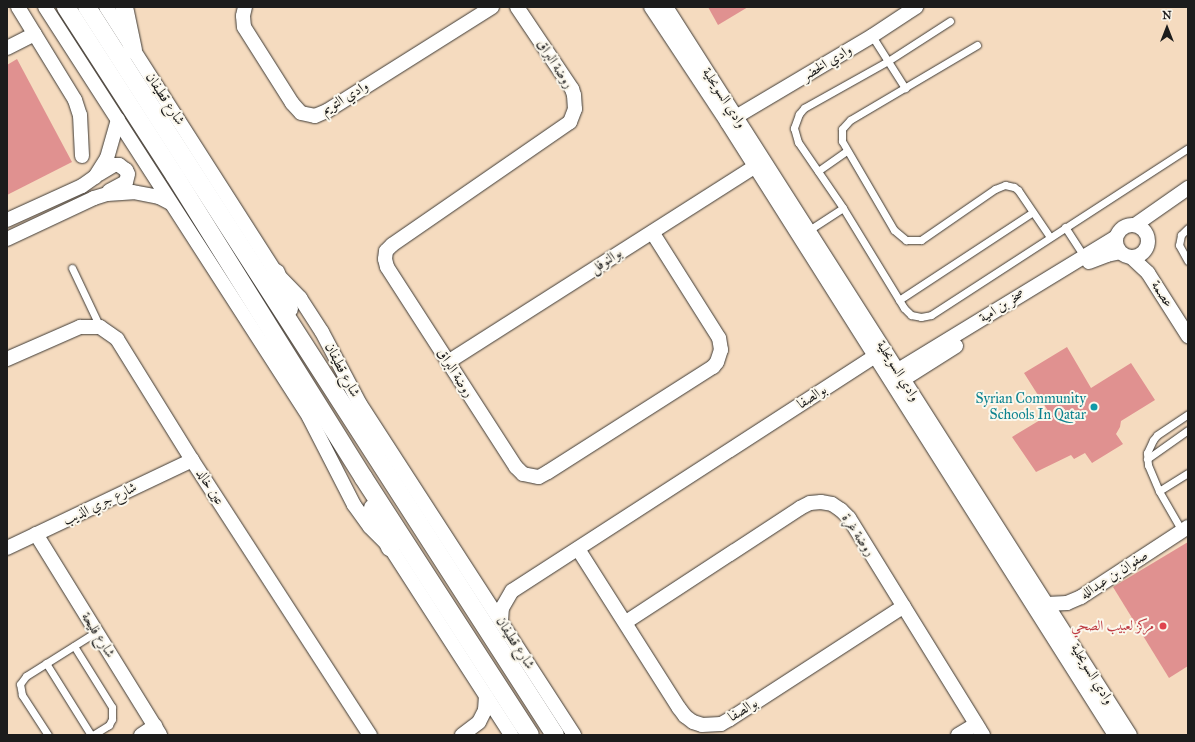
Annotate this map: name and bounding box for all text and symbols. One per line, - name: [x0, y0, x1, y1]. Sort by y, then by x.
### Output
- north arrow: [1147, 8, 1187, 48]
- text: N: [1162, 9, 1172, 22]
- street label: روضة البراق: [533, 36, 577, 92]
- street label: وادي الخضر: [799, 42, 855, 84]
- street label: وادي السويحلية: [698, 65, 750, 131]
- street label: شارع قطيفان: [142, 70, 188, 128]
- street label: وادي التويم: [318, 77, 372, 119]
- street label: بوالنوفل: [587, 245, 625, 277]
- street label: عصمة: [1147, 277, 1177, 311]
- street label: صخر بن امية: [976, 285, 1028, 327]
- street label: وادي السويحلية: [873, 337, 923, 405]
- street label: شارع قطيفان: [321, 340, 363, 400]
- street label: روضة البراق: [433, 345, 477, 401]
- street label: بوالصفا: [794, 381, 830, 413]
- place label: Syrian Community Schools In Qatar: [975, 391, 1086, 424]
- marker: Syrian Community Schools In Qatar: [1089, 402, 1099, 412]
- street label: عين خالد: [192, 466, 228, 508]
- street label: شارع جري الذيب: [60, 479, 140, 529]
- street label: روضة غرة: [838, 511, 878, 559]
- street label: صفوان بن عبدالله: [1077, 547, 1151, 603]
- street label: شارع فليحة: [78, 609, 118, 661]
- street label: شارع قطيفان: [492, 614, 538, 672]
- place label: مركز لعبيب الصحي: [1071, 618, 1154, 634]
- marker: مركز لعبيب الصحي: [1157, 620, 1169, 632]
- street label: وادي السويحلية: [1067, 640, 1117, 708]
- street label: بوالصفا: [725, 695, 761, 725]

